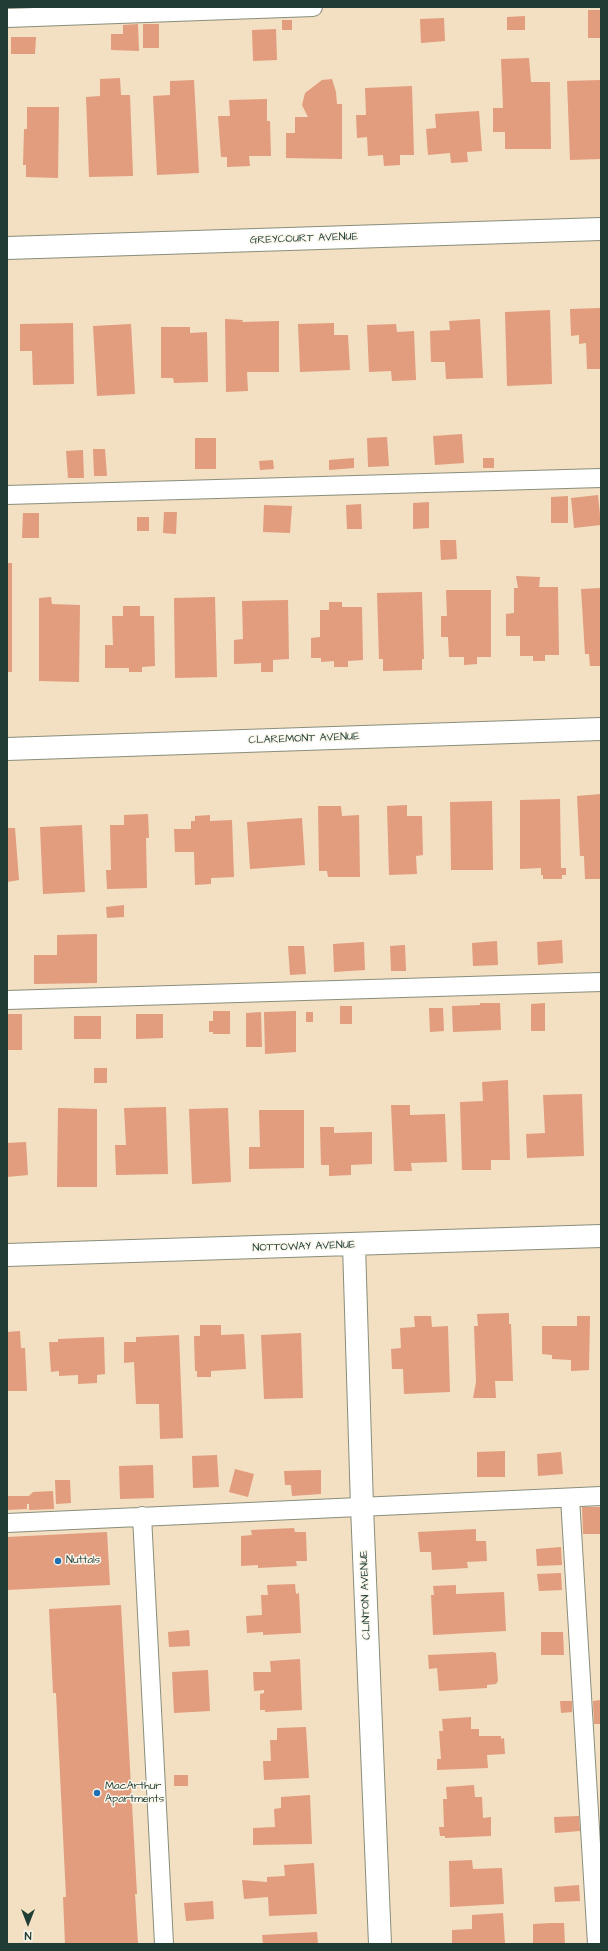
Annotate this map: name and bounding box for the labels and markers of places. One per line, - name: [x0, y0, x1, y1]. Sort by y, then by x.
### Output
- place label: Nuttals: [66, 1554, 100, 1568]
- marker: Nuttals: [53, 1556, 63, 1566]
- place label: MacArthur Apartments: [105, 1780, 164, 1806]
- marker: MacArthur Apartments: [92, 1788, 102, 1798]

